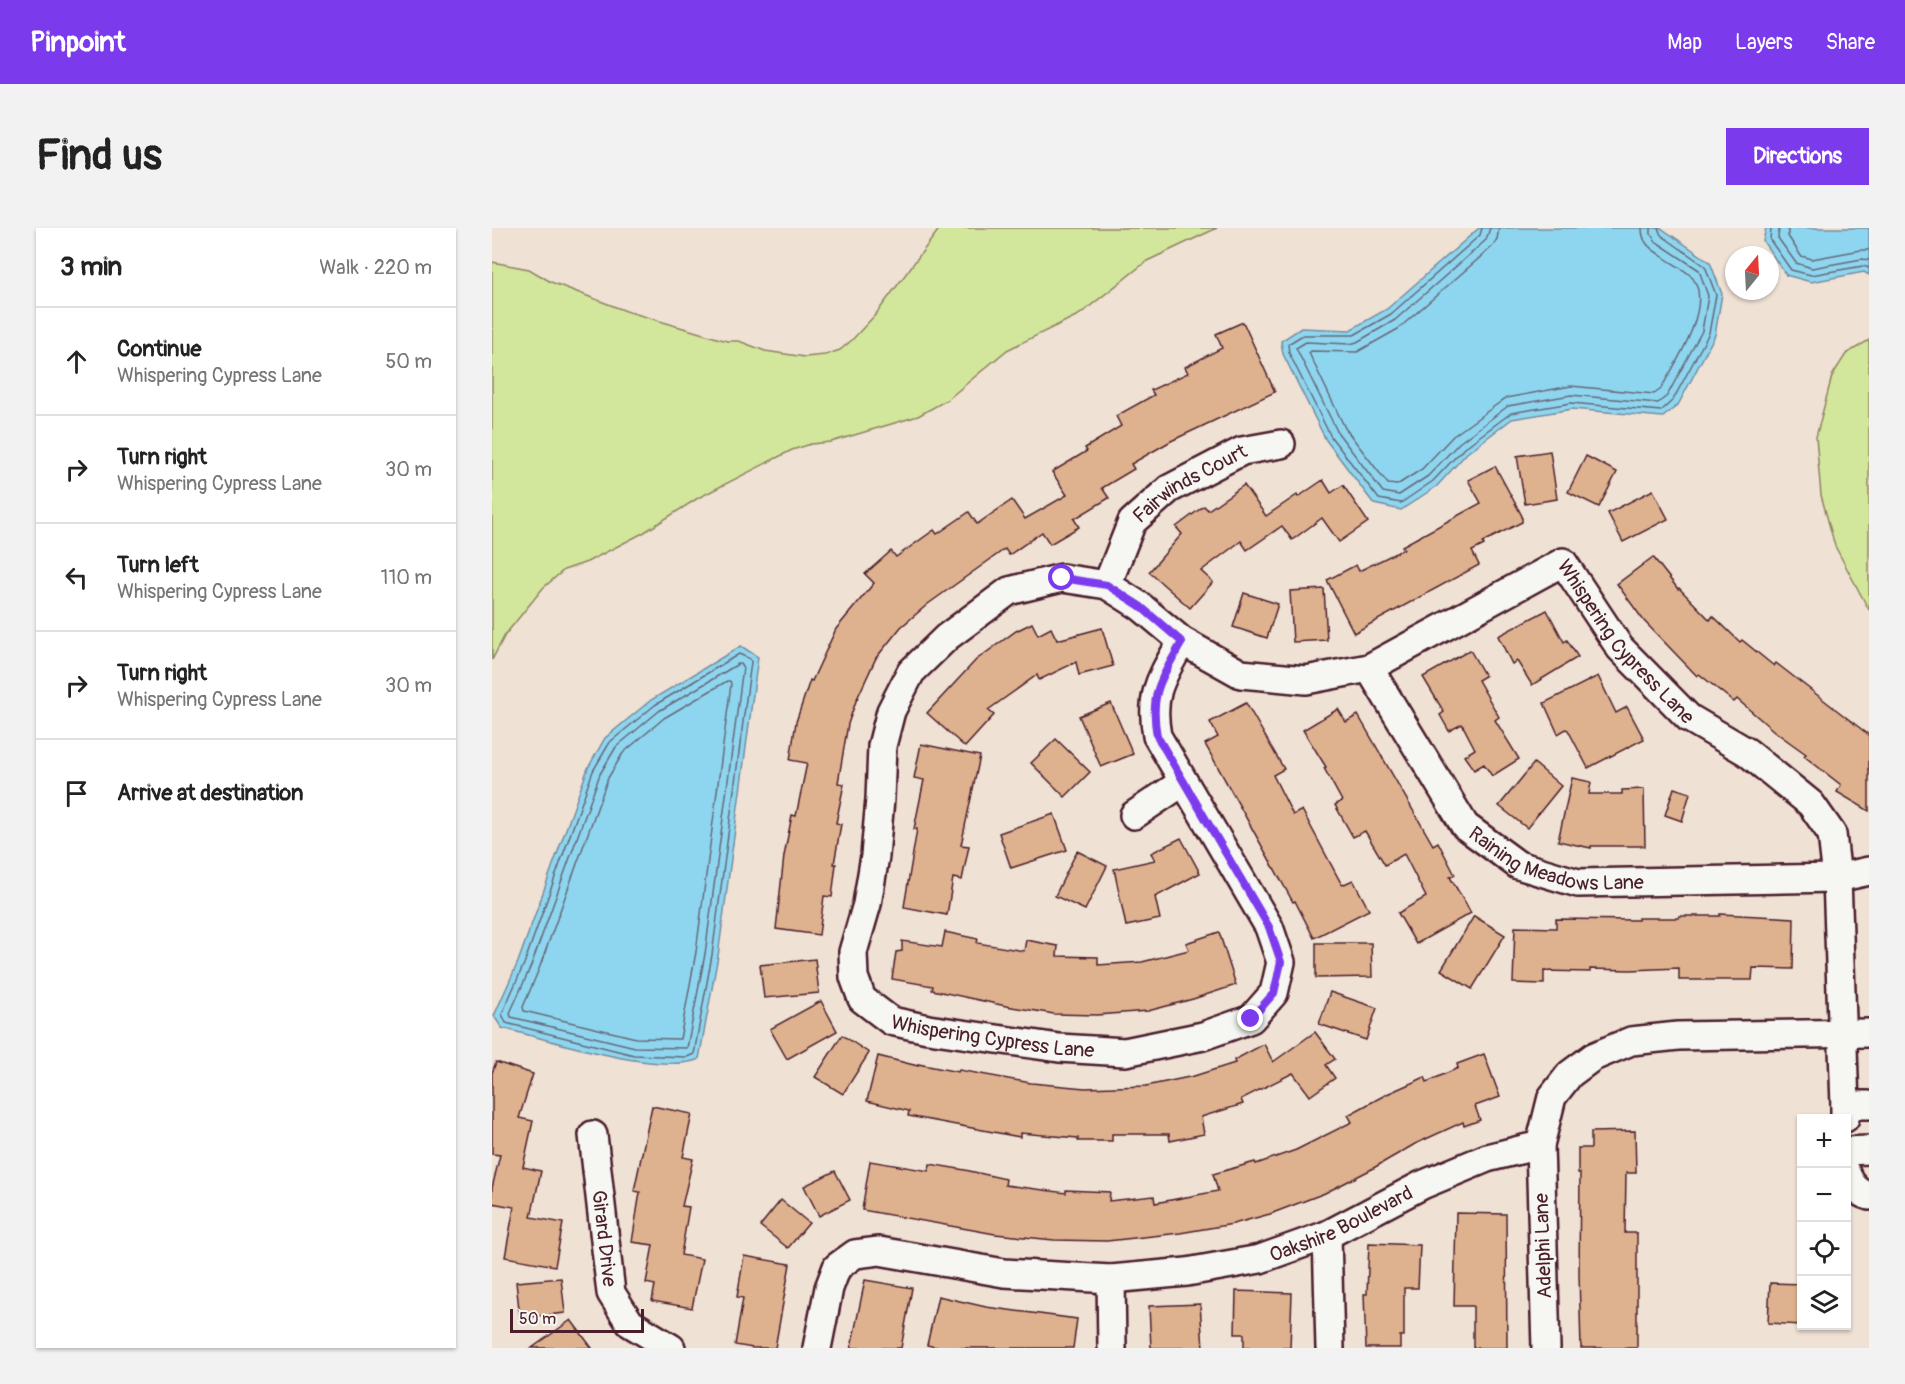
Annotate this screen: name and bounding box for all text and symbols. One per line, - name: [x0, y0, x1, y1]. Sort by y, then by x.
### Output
- text: Pinpoint: [30, 25, 126, 60]
- text: Map: [1667, 29, 1702, 56]
- text: Layers: [1735, 29, 1793, 56]
- text: Share: [1826, 29, 1875, 56]
- button: Directions: [1726, 128, 1869, 185]
- text: Find us: [36, 130, 162, 182]
- north arrow: [1725, 246, 1779, 300]
- text: 3 min: [60, 251, 122, 283]
- text: Walk · 220 m: [319, 255, 432, 280]
- text: Continue: [117, 335, 201, 363]
- icon: ahead: [60, 345, 93, 378]
- text: 50 m: [385, 349, 432, 374]
- text: Whispering Cypress Lane: [117, 363, 322, 388]
- street label: Fairwinds Court: [1127, 438, 1252, 528]
- text: Turn right: [117, 443, 207, 471]
- icon: right: [60, 453, 93, 486]
- text: 30 m: [385, 457, 432, 482]
- text: Whispering Cypress Lane: [117, 471, 322, 496]
- text: Turn left: [117, 551, 199, 579]
- street label: Whispering Cypress Lane: [1552, 554, 1700, 729]
- icon: left: [60, 561, 93, 594]
- route start: [1048, 564, 1074, 590]
- text: 110 m: [381, 565, 432, 590]
- text: Whispering Cypress Lane: [117, 579, 322, 604]
- text: Turn right: [117, 659, 207, 687]
- icon: right: [60, 669, 93, 702]
- text: 30 m: [385, 673, 432, 698]
- text: Whispering Cypress Lane: [117, 687, 322, 712]
- icon: arrive: [60, 777, 93, 810]
- text: Arrive at destination: [117, 779, 303, 807]
- street label: Raining Meadows Lane: [1464, 821, 1644, 896]
- route end: [1237, 1005, 1263, 1031]
- street label: Whispering Cypress Lane: [889, 1009, 1095, 1063]
- map controls: [1797, 1114, 1851, 1330]
- button: +: [1797, 1114, 1851, 1168]
- button: −: [1797, 1168, 1851, 1222]
- street label: Oakshire Boulevard: [1266, 1180, 1417, 1267]
- street label: Girard Drive: [587, 1189, 623, 1288]
- street label: Adelphi Lane: [1529, 1193, 1557, 1299]
- button: locate: [1797, 1222, 1851, 1276]
- button: layers: [1797, 1276, 1851, 1330]
- scale bar: [510, 1306, 644, 1334]
- text: 50 m: [519, 1309, 556, 1329]

